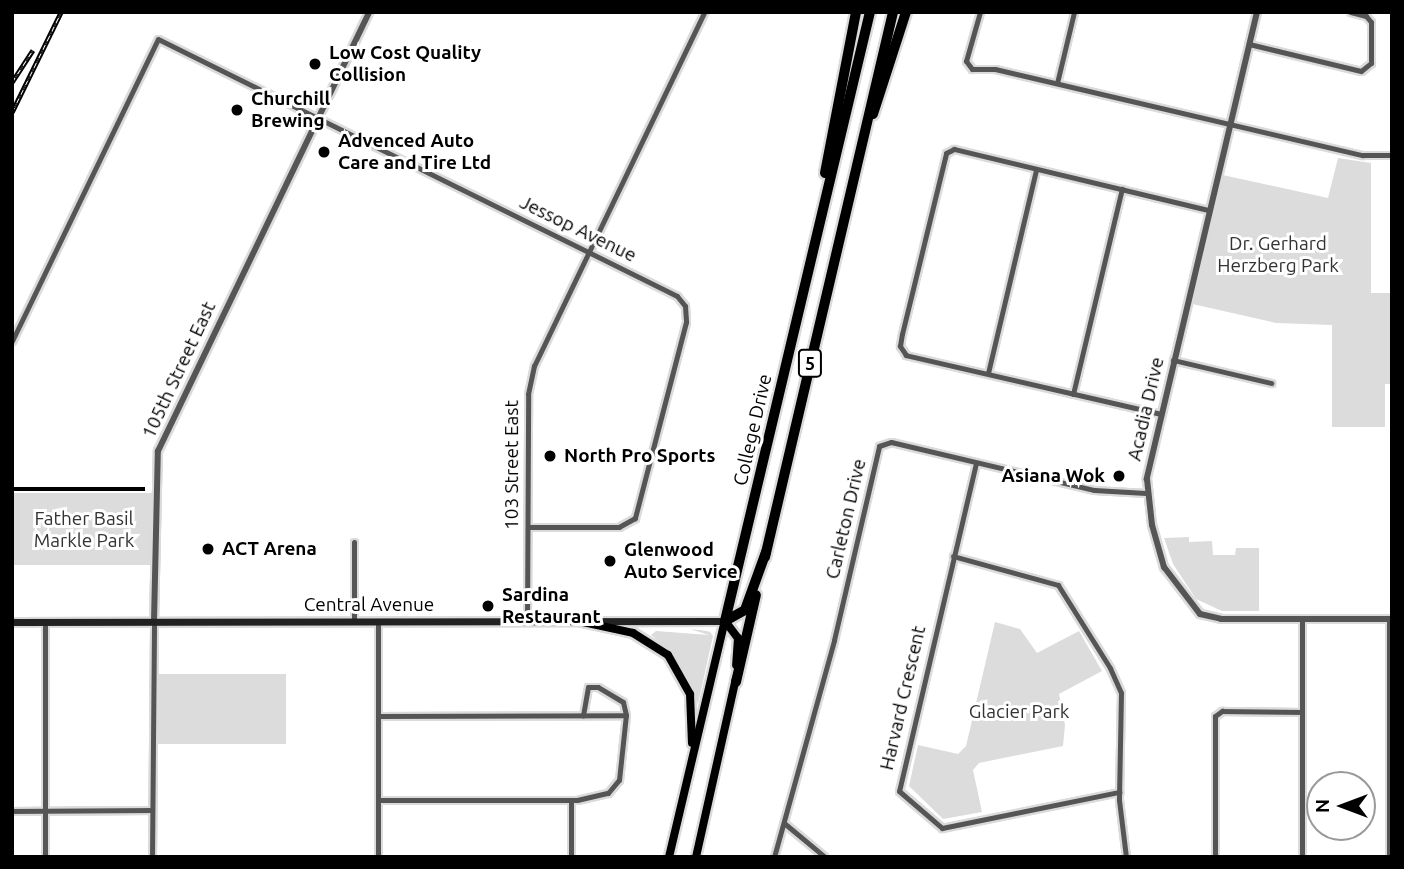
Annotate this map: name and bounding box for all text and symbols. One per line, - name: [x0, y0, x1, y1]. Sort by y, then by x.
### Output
- place label: Low Cost Quality Collision: [329, 42, 481, 86]
- marker: Low Cost Quality Collision: [307, 56, 323, 72]
- place label: Churchill Brewing: [251, 88, 330, 132]
- marker: Churchill Brewing: [229, 102, 245, 118]
- place label: Advenced Auto Care and Tire Ltd: [338, 130, 491, 174]
- marker: Advenced Auto Care and Tire Ltd: [316, 144, 332, 160]
- street label: Jessop Avenue: [516, 191, 640, 267]
- park label: Dr. Gerhard Herzberg Park: [1217, 233, 1339, 277]
- street label: 105th Street East: [137, 298, 221, 442]
- road number: 5: [798, 348, 822, 377]
- street label: Acadia Drive: [1123, 355, 1169, 463]
- street label: College Drive: [729, 372, 777, 488]
- street label: 103 Street East: [501, 400, 523, 530]
- place label: North Pro Sports: [564, 445, 715, 467]
- marker: North Pro Sports: [542, 448, 558, 464]
- street label: Carleton Drive: [821, 457, 871, 581]
- place label: Asiana Wok: [1001, 465, 1105, 487]
- marker: Asiana Wok: [1111, 468, 1127, 484]
- park label: Father Basil Markle Park: [34, 508, 134, 552]
- place label: ACT Arena: [222, 538, 317, 560]
- place label: Glenwood Auto Service: [624, 539, 738, 583]
- marker: ACT Arena: [200, 541, 216, 557]
- marker: Glenwood Auto Service: [602, 553, 618, 569]
- place label: Sardina Restaurant: [502, 584, 601, 628]
- street label: Central Avenue: [304, 594, 434, 616]
- marker: Sardina Restaurant: [480, 598, 496, 614]
- street label: Harvard Crescent: [875, 624, 931, 772]
- park label: Glacier Park: [969, 701, 1069, 723]
- north arrow: [1306, 771, 1376, 841]
- text: N: [1311, 799, 1333, 813]

